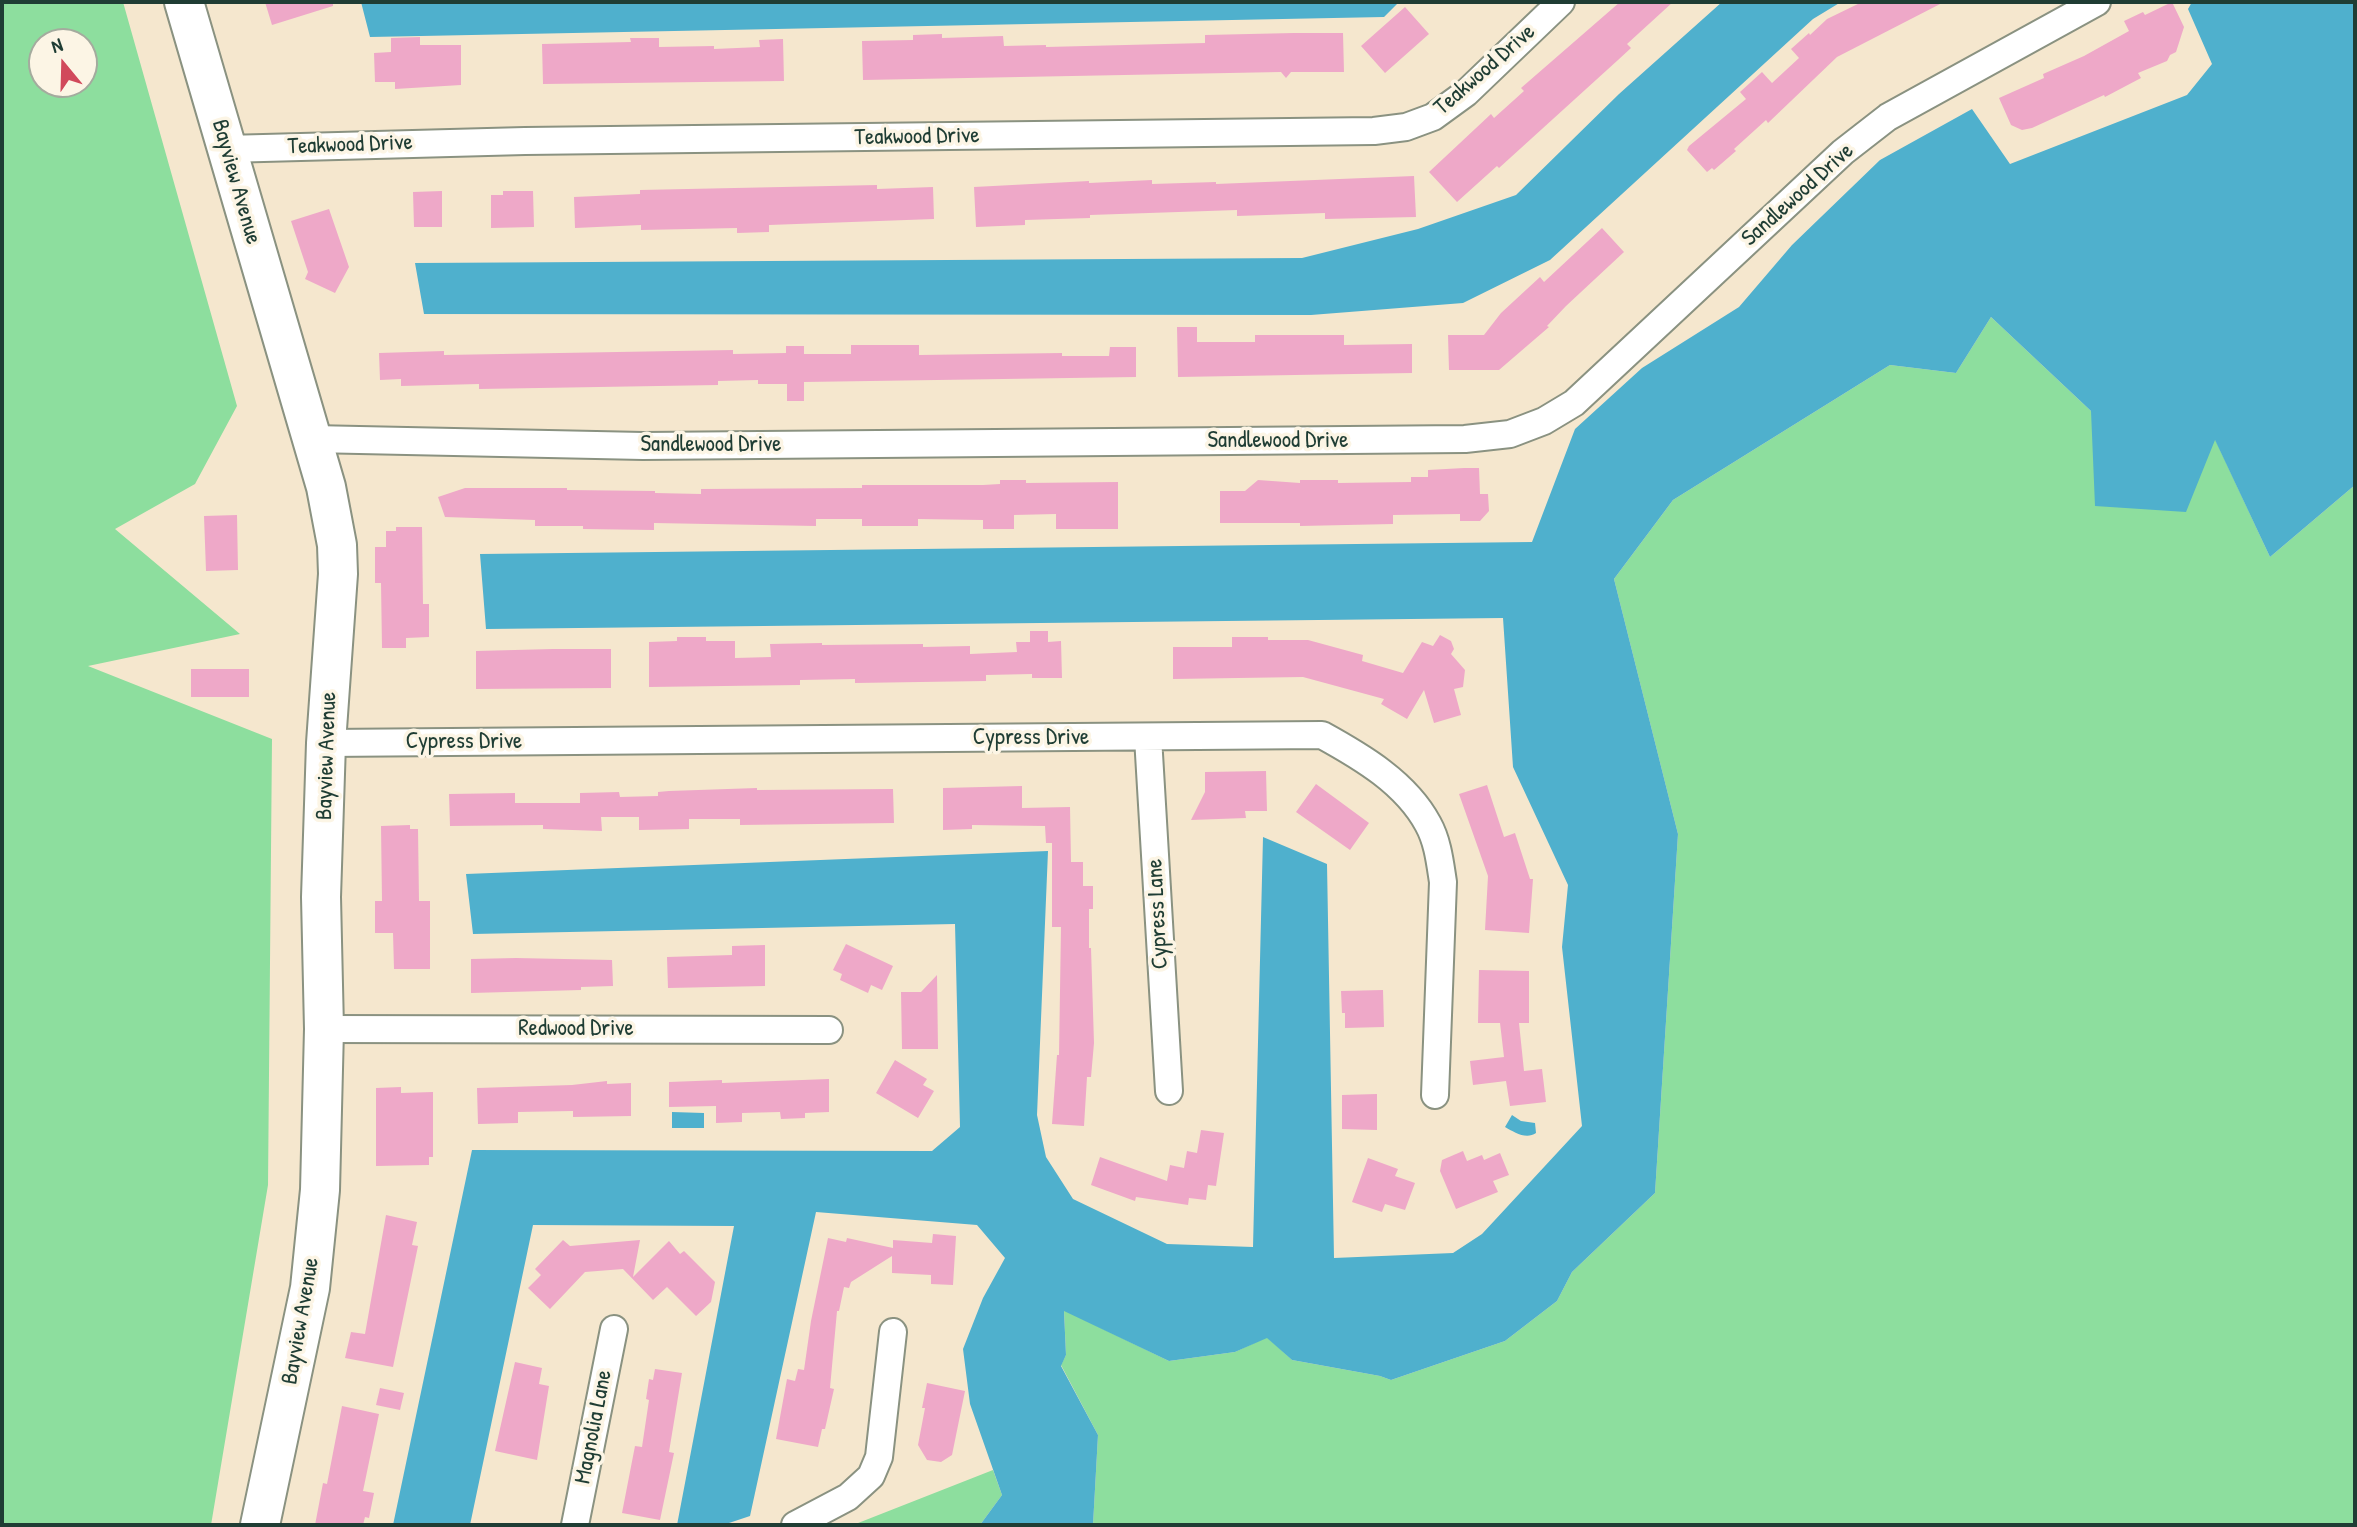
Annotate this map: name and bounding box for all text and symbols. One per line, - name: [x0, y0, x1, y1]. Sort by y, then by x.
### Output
- street label: Teakwood Drive: [1429, 19, 1541, 121]
- north arrow: [28, 28, 98, 98]
- text: N: [48, 31, 66, 59]
- street label: Bayview Avenue: [205, 117, 267, 247]
- street label: Teakwood Drive: [854, 122, 980, 152]
- street label: Teakwood Drive: [287, 129, 413, 161]
- street label: Sandlewood Drive: [1736, 138, 1860, 252]
- street label: Sandlewood Drive: [1208, 427, 1348, 455]
- street label: Sandlewood Drive: [641, 431, 781, 459]
- street label: Bayview Avenue: [311, 691, 343, 821]
- street label: Cypress Drive: [973, 724, 1089, 752]
- street label: Cypress Drive: [406, 728, 522, 756]
- street label: Cypress Lane: [1141, 858, 1175, 970]
- street label: Redwood Drive: [518, 1015, 634, 1043]
- street label: Bayview Avenue: [276, 1255, 326, 1387]
- street label: Magnolia Lane: [569, 1368, 619, 1486]

